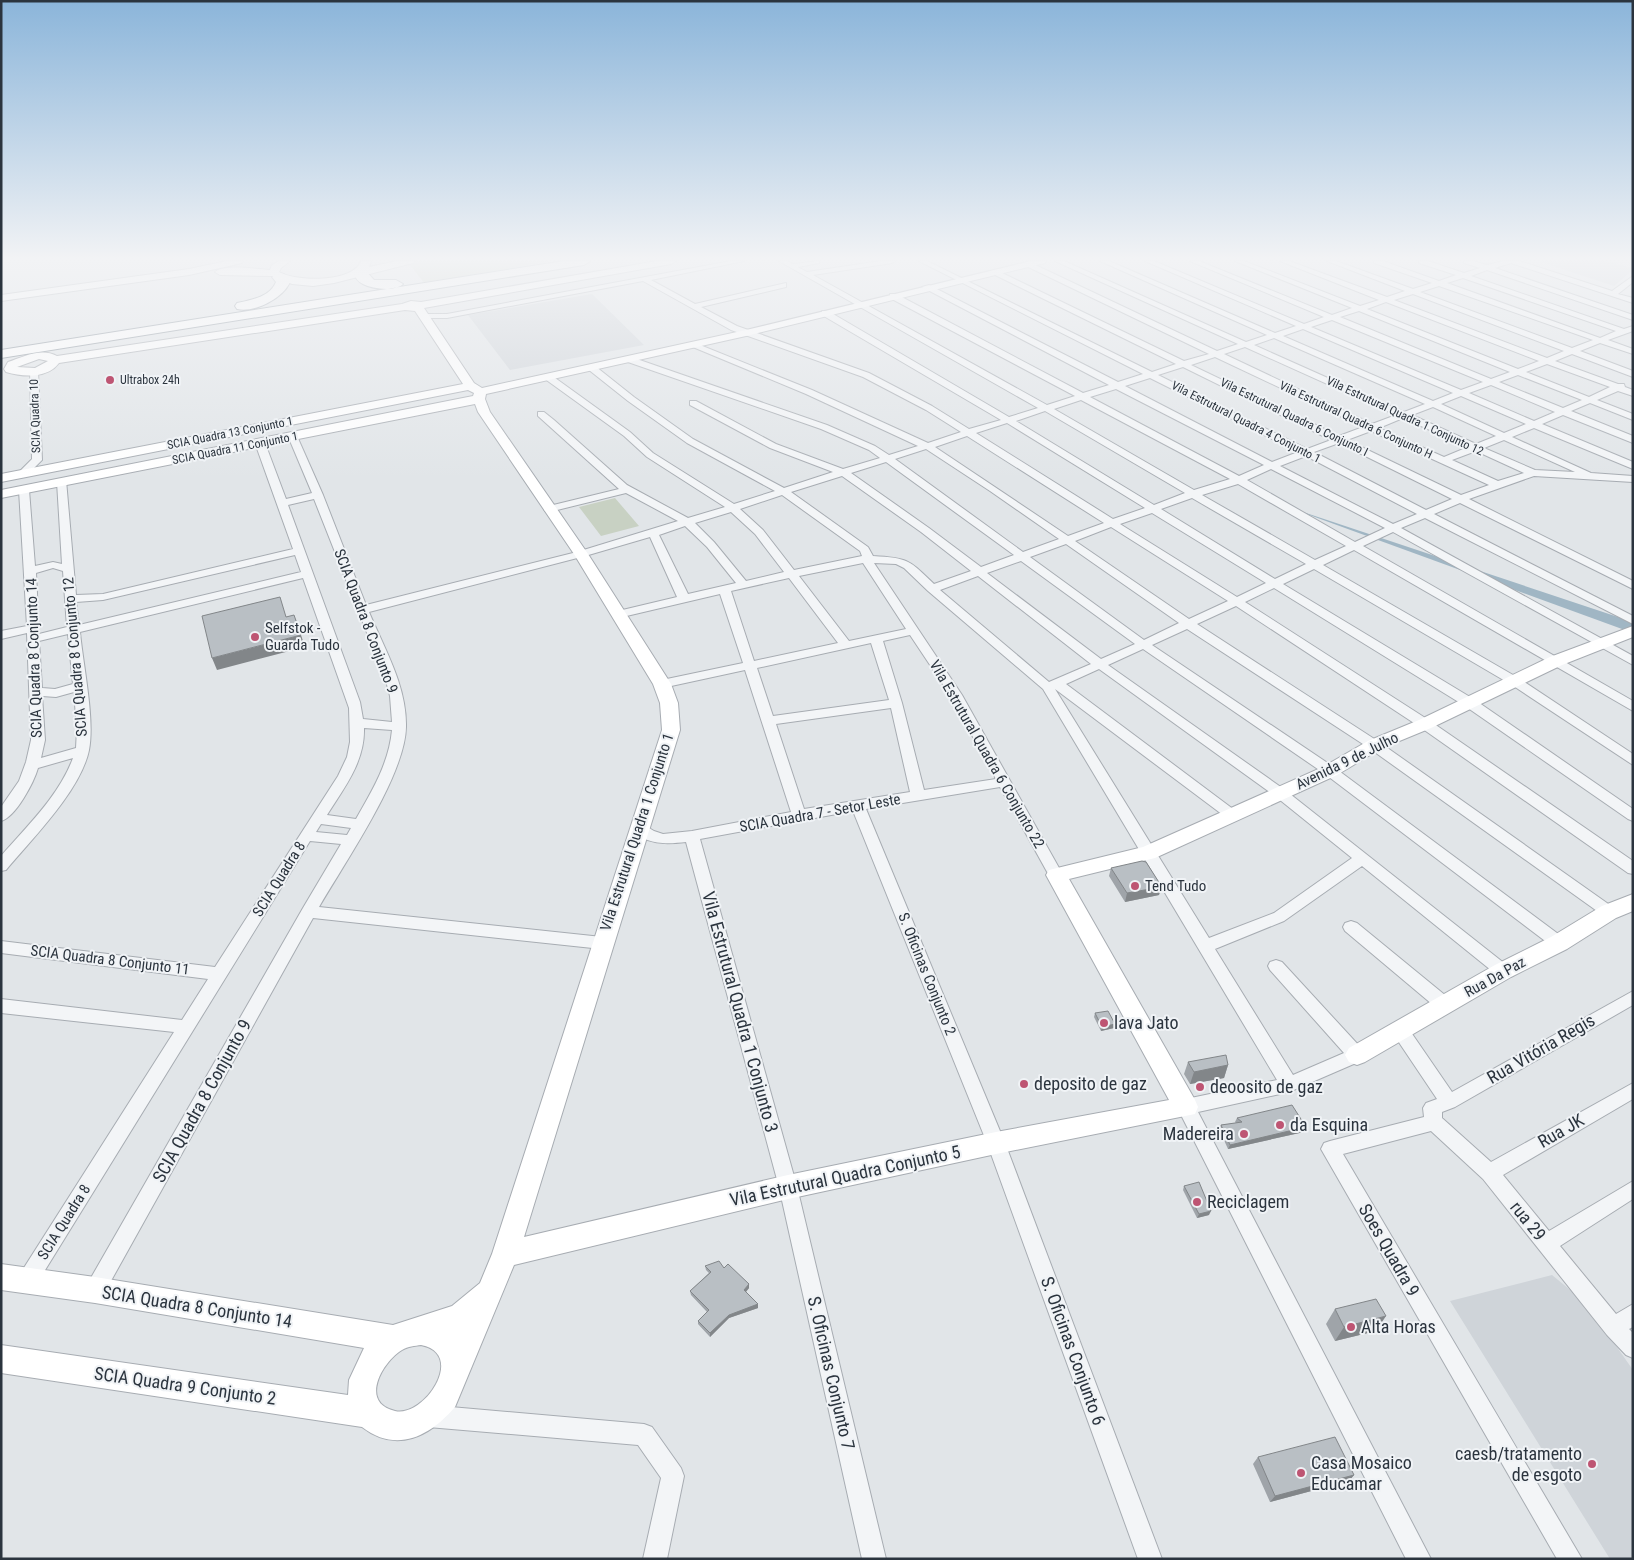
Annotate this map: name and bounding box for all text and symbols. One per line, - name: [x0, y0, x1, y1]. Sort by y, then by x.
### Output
- place label: Ultrabox 24h: [120, 373, 180, 387]
- street label: Vila Estrutural Quadra 1 Conjunto 12: [1324, 373, 1486, 459]
- marker: Ultrabox 24h: [104, 374, 116, 386]
- street label: Vila Estrutural Quadra 6 Conjunto I: [1218, 375, 1370, 459]
- street label: Vila Estrutural Quadra 4 Conjunto 1: [1169, 378, 1323, 466]
- street label: Vila Estrutural Quadra 6 Conjunto H: [1277, 378, 1435, 462]
- street label: SCIA Quadra 10: [27, 379, 43, 453]
- street label: SCIA Quadra 13 Conjunto 1: [166, 414, 294, 452]
- street label: SCIA Quadra 11 Conjunto 1: [171, 429, 299, 467]
- street label: SCIA Quadra 8 Conjunto 9: [330, 546, 402, 696]
- street label: SCIA Quadra 8 Conjunto 12: [59, 576, 91, 738]
- street label: SCIA Quadra 8 Conjunto 14: [22, 578, 46, 738]
- place label: Selfstok - Guarda Tudo: [265, 619, 340, 654]
- marker: Selfstok - Guarda Tudo: [249, 631, 261, 643]
- street label: Vila Estrutural Quadra 6 Conjunto 22: [926, 657, 1048, 851]
- street label: Avenida 9 de Julho: [1293, 728, 1401, 794]
- street label: Vila Estrutural Quadra 1 Conjunto 1: [596, 731, 678, 933]
- street label: SCIA Quadra 7 - Setor Leste: [738, 790, 902, 836]
- street label: SCIA Quadra 8: [249, 838, 309, 920]
- place label: Tend Tudo: [1145, 877, 1206, 895]
- marker: Tend Tudo: [1129, 880, 1141, 892]
- street label: Vila Estrutural Quadra 1 Conjunto 3: [698, 889, 783, 1135]
- street label: S. Oficinas Conjunto 2: [894, 910, 960, 1038]
- street label: SCIA Quadra 8 Conjunto 11: [29, 941, 191, 979]
- street label: Rua Da Paz: [1461, 953, 1529, 1001]
- street label: Rua Vitória Regis: [1483, 1009, 1598, 1088]
- place label: lava Jato: [1114, 1012, 1178, 1033]
- street label: SCIA Quadra 8 Conjunto 9: [148, 1016, 255, 1186]
- marker: lava Jato: [1098, 1017, 1110, 1029]
- place label: deposito de gaz: [1034, 1073, 1147, 1094]
- place label: deoosito de gaz: [1210, 1076, 1323, 1097]
- marker: deposito de gaz: [1018, 1078, 1030, 1090]
- marker: deoosito de gaz: [1194, 1081, 1206, 1093]
- street label: Rua JK: [1534, 1109, 1588, 1152]
- place label: da Esquina: [1290, 1114, 1368, 1135]
- marker: da Esquina: [1274, 1119, 1286, 1131]
- place label: Madereira: [1163, 1123, 1234, 1144]
- marker: Madereira: [1238, 1128, 1250, 1140]
- street label: Vila Estrutural Quadra Conjunto 5: [728, 1141, 962, 1210]
- street label: SCIA Quadra 8: [34, 1181, 94, 1263]
- place label: Reciclagem: [1207, 1191, 1289, 1212]
- marker: Reciclagem: [1191, 1196, 1203, 1208]
- street label: rua 29: [1506, 1197, 1551, 1245]
- street label: Soes Quadra 9: [1355, 1200, 1424, 1300]
- street label: S. Oficinas Conjunto 6: [1037, 1274, 1110, 1428]
- street label: SCIA Quadra 8 Conjunto 14: [101, 1281, 294, 1332]
- street label: S. Oficinas Conjunto 7: [804, 1294, 859, 1452]
- place label: Alta Horas: [1361, 1316, 1436, 1337]
- marker: Alta Horas: [1345, 1321, 1357, 1333]
- street label: SCIA Quadra 9 Conjunto 2: [93, 1362, 277, 1409]
- place label: caesb/tratamento de esgoto: [1455, 1443, 1582, 1485]
- place label: Casa Mosaico Educamar: [1311, 1452, 1412, 1494]
- marker: caesb/tratamento de esgoto: [1586, 1458, 1598, 1470]
- marker: Casa Mosaico Educamar: [1295, 1467, 1307, 1479]

